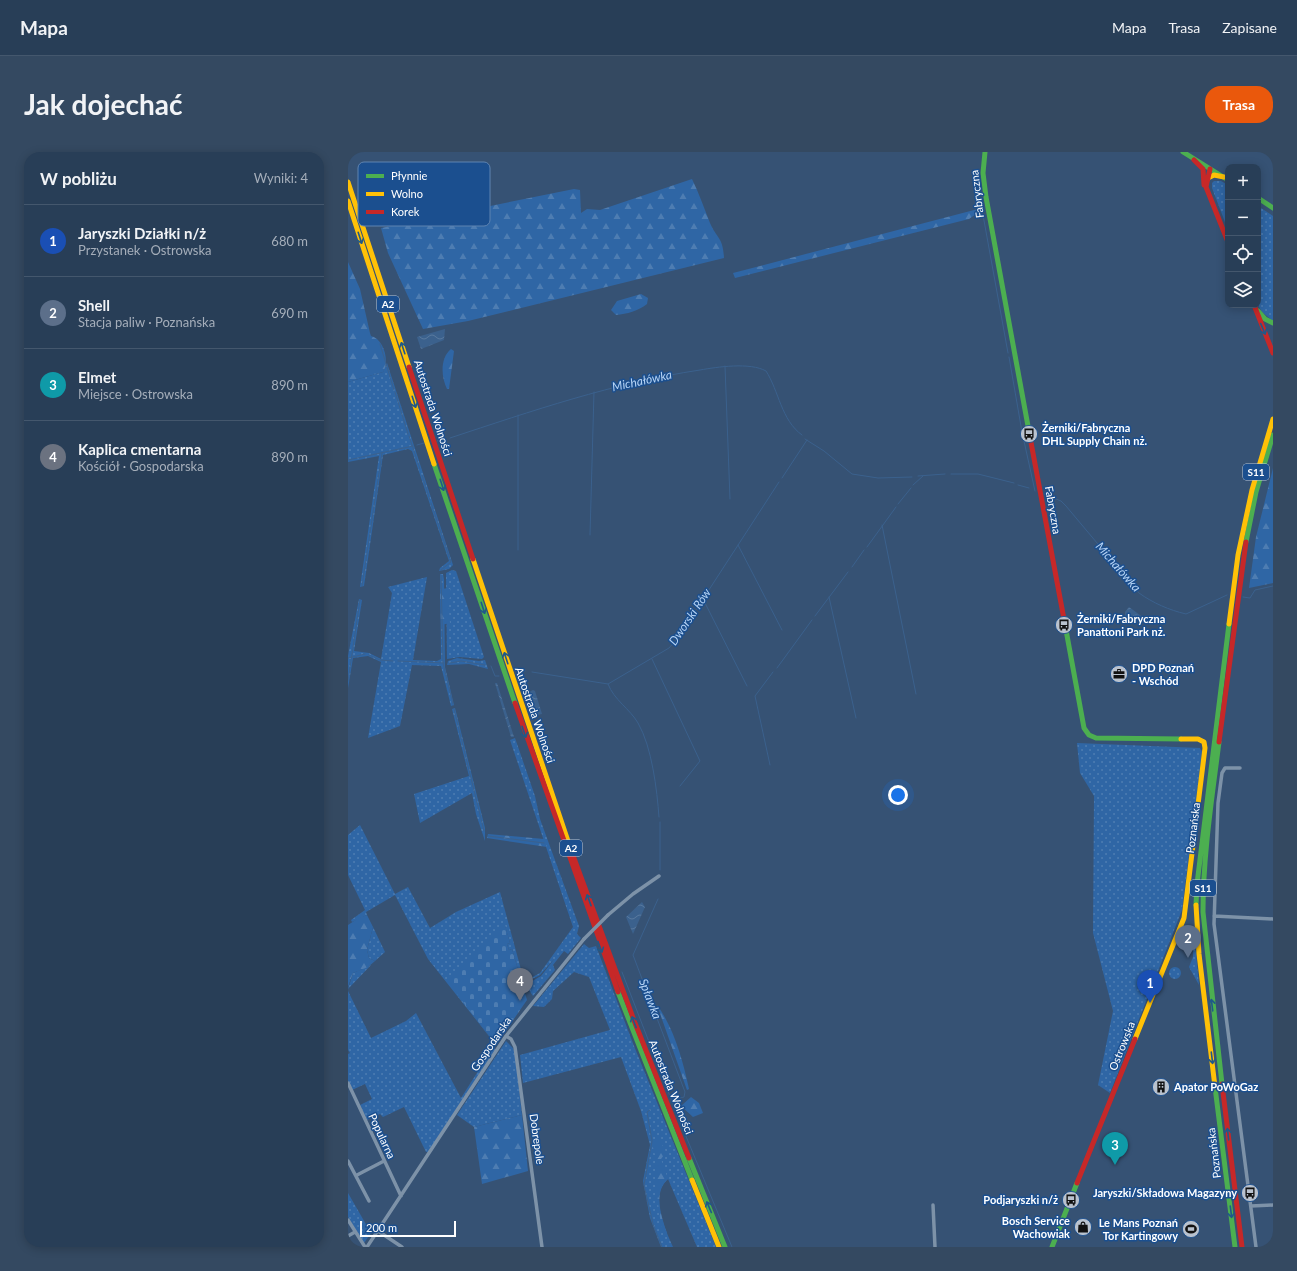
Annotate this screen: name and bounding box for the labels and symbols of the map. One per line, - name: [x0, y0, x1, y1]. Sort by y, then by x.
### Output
- legend: [358, 162, 490, 226]
- text: Płynnie: [391, 169, 428, 182]
- street label: Fabryczna: [967, 169, 986, 219]
- text: Wolno: [391, 187, 423, 200]
- text: Korek: [391, 205, 420, 218]
- one-way arrow: [357, 232, 364, 245]
- road number: A2: [377, 296, 399, 312]
- one-way arrow: [1260, 322, 1267, 334]
- one-way arrow: [399, 342, 406, 355]
- street label: Autostrada Wolności: [412, 358, 455, 458]
- water label: Michałówka: [611, 367, 673, 394]
- one-way arrow: [411, 395, 419, 407]
- place label: Żerniki/Fabryczna DHL Supply Chain nż.: [1042, 421, 1147, 447]
- bus stop icon: Żerniki/Fabryczna DHL Supply Chain nż.: [1019, 424, 1039, 444]
- road number: S11: [1243, 464, 1269, 480]
- one-way arrow: [439, 478, 446, 491]
- street label: Fabryczna: [1043, 485, 1064, 535]
- water label: Michałówka: [1093, 539, 1144, 595]
- water label: Dworski Rów: [665, 585, 714, 648]
- one-way arrow: [480, 602, 487, 615]
- place label: Żerniki/Fabryczna Panattoni Park nż.: [1077, 612, 1166, 638]
- bus stop icon: Żerniki/Fabryczna Panattoni Park nż.: [1054, 615, 1074, 635]
- one-way arrow: [501, 652, 509, 664]
- place label: DPD Poznań - Wschód: [1132, 661, 1194, 687]
- office icon: DPD Poznań - Wschód: [1109, 664, 1129, 684]
- street label: Autostrada Wolności: [513, 665, 558, 765]
- one-way arrow: [521, 725, 528, 738]
- your location: [888, 785, 908, 805]
- street label: Poznańska: [1183, 802, 1202, 854]
- road number: A2: [560, 840, 582, 856]
- road number: S11: [1190, 880, 1216, 896]
- one-way arrow: [585, 893, 592, 906]
- pin: 2: [1175, 925, 1201, 958]
- one-way arrow: [596, 940, 604, 952]
- pin: 4: [507, 968, 533, 1001]
- pin: 1: [1137, 970, 1163, 1003]
- water label: Spławka: [636, 976, 665, 1021]
- one-way arrow: [1209, 999, 1216, 1012]
- street label: Gospodarska: [468, 1014, 514, 1073]
- one-way arrow: [630, 1016, 638, 1028]
- street label: Ostrowska: [1106, 1019, 1137, 1072]
- street label: Autostrada Wolności: [647, 1038, 696, 1136]
- one-way arrow: [1208, 1051, 1216, 1064]
- building icon: Apator PoWoGaz: [1151, 1077, 1171, 1097]
- place label: Apator PoWoGaz: [1173, 1080, 1258, 1093]
- street label: Popularna: [366, 1111, 399, 1161]
- street label: Dobrepole: [528, 1113, 548, 1165]
- street label: Poznańska: [1204, 1127, 1223, 1179]
- one-way arrow: [1224, 1128, 1232, 1141]
- pin: 3: [1102, 1132, 1128, 1165]
- bus stop icon: Jaryszki/Składowa Magazyny: [1240, 1183, 1260, 1203]
- place label: Jaryszki/Składowa Magazyny: [1093, 1186, 1237, 1199]
- bus stop icon: Podjaryszki n/ż: [1061, 1190, 1081, 1210]
- place label: Podjaryszki n/ż: [983, 1193, 1058, 1206]
- one-way arrow: [705, 1202, 712, 1214]
- one-way arrow: [1227, 1205, 1235, 1218]
- place label: Bosch Service Wachowiak: [1002, 1214, 1070, 1240]
- place label: Le Mans Poznań Tor Kartingowy: [1099, 1216, 1178, 1242]
- shop icon: Bosch Service Wachowiak: [1073, 1217, 1093, 1237]
- scale bar: [360, 1219, 456, 1238]
- sports icon: Le Mans Poznań Tor Kartingowy: [1181, 1219, 1201, 1239]

